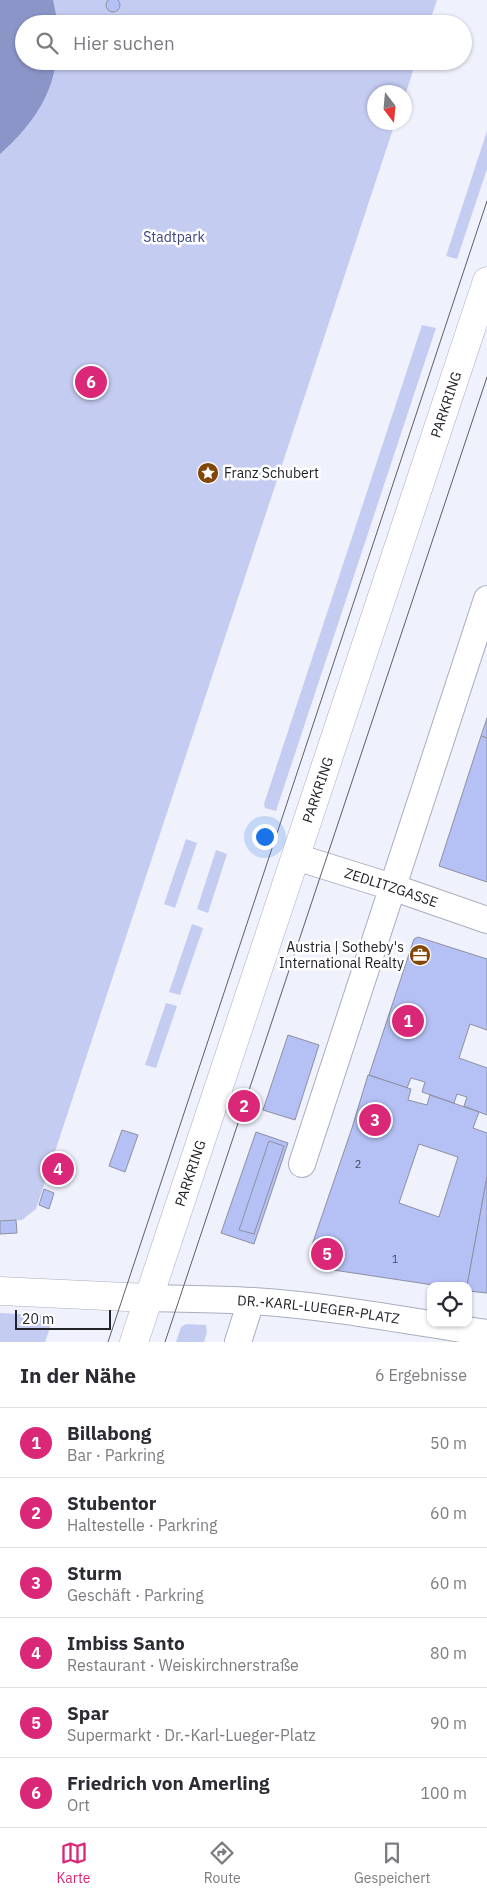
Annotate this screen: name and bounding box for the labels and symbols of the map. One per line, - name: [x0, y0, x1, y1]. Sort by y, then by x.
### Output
- north arrow: [367, 85, 412, 130]
- park label: Stadtpark: [143, 228, 205, 246]
- pin: 6: [75, 363, 107, 401]
- street label: PARKRING: [426, 369, 465, 440]
- place icon: Franz Schubert: [196, 461, 220, 485]
- place label: Franz Schubert: [224, 464, 319, 482]
- street label: PARKRING: [298, 754, 337, 825]
- your location: [252, 824, 278, 850]
- street label: ZEDLITZGASSE: [342, 864, 440, 911]
- place label: Austria | Sotheby's International Realty: [279, 938, 404, 972]
- office icon: Austria | Sotheby's International Realty: [408, 943, 432, 967]
- pin: 1: [392, 1002, 424, 1040]
- pin: 2: [228, 1087, 260, 1125]
- pin: 3: [359, 1101, 391, 1139]
- street label: PARKRING: [171, 1138, 210, 1209]
- pin: 4: [42, 1150, 74, 1188]
- house number: 2: [355, 1157, 361, 1171]
- pin: 5: [311, 1235, 343, 1273]
- house number: 1: [392, 1252, 399, 1266]
- street label: DR.-KARL-LUEGER-PLATZ: [237, 1291, 401, 1328]
- scale bar: [15, 1307, 111, 1330]

